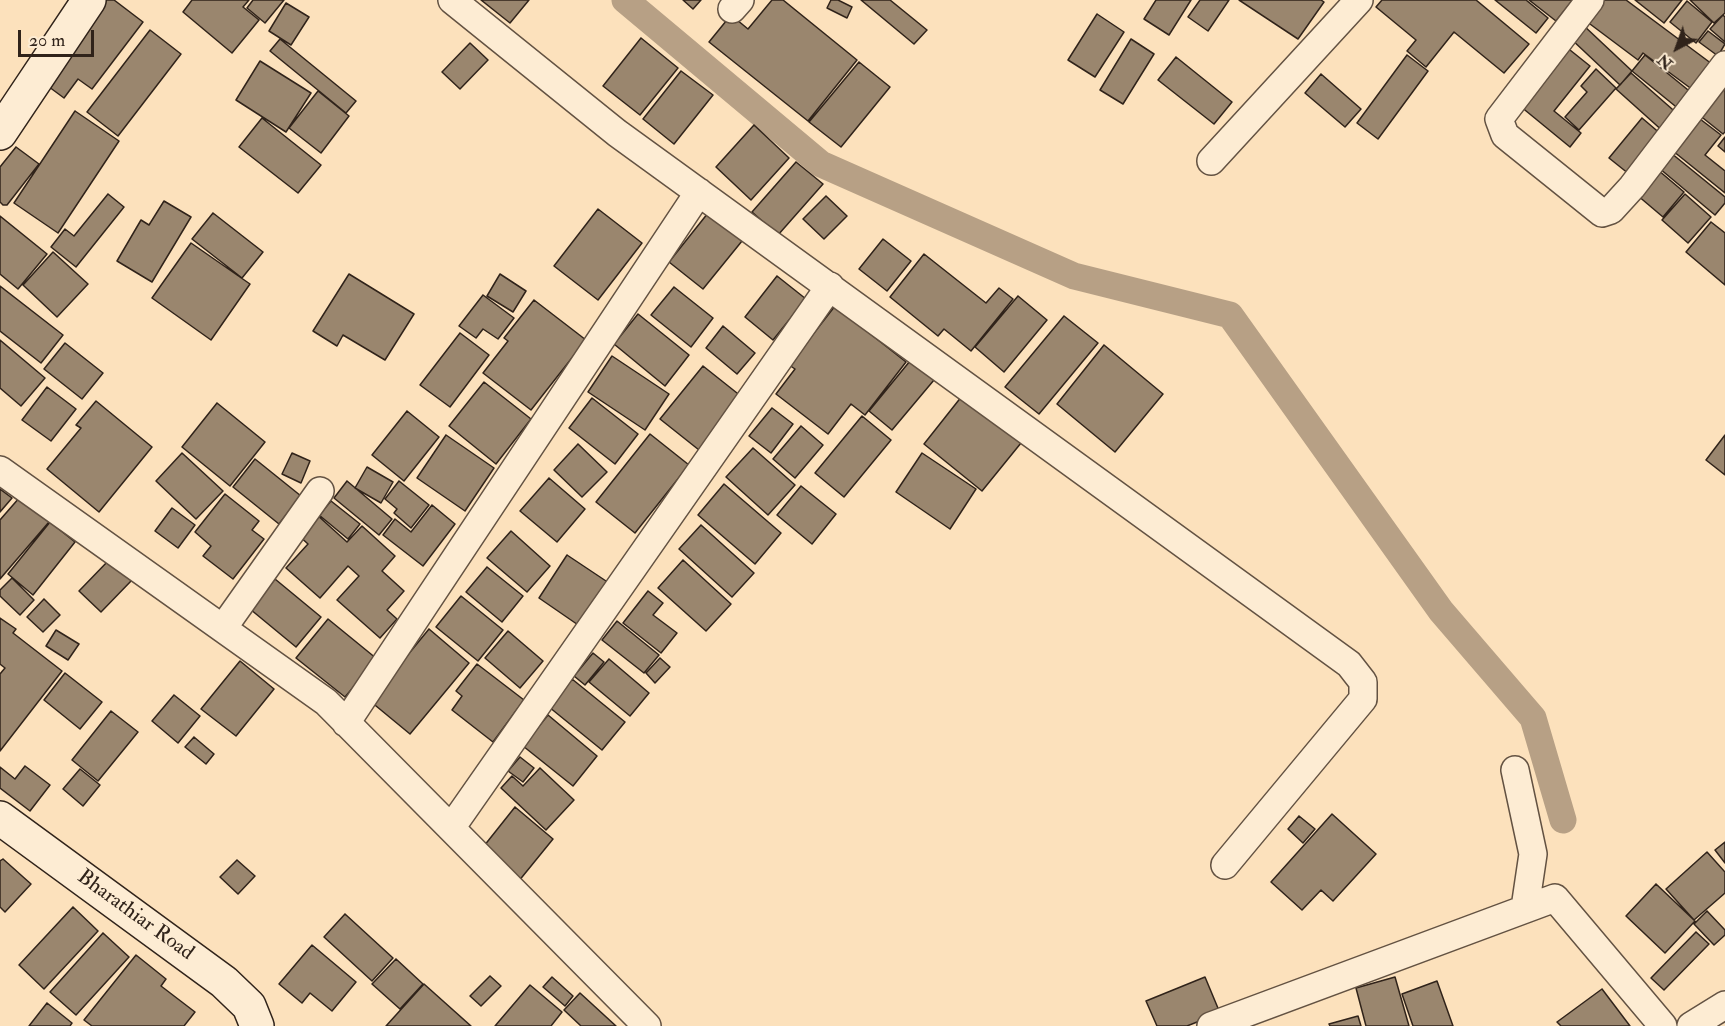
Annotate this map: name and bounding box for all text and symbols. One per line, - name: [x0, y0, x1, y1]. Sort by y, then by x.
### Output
- scale bar: [21, 18, 98, 56]
- north arrow: [1647, 18, 1707, 78]
- text: 20 m: [29, 29, 65, 52]
- text: N: [1653, 49, 1677, 74]
- street label: Bharathiar Road: [72, 865, 198, 967]

